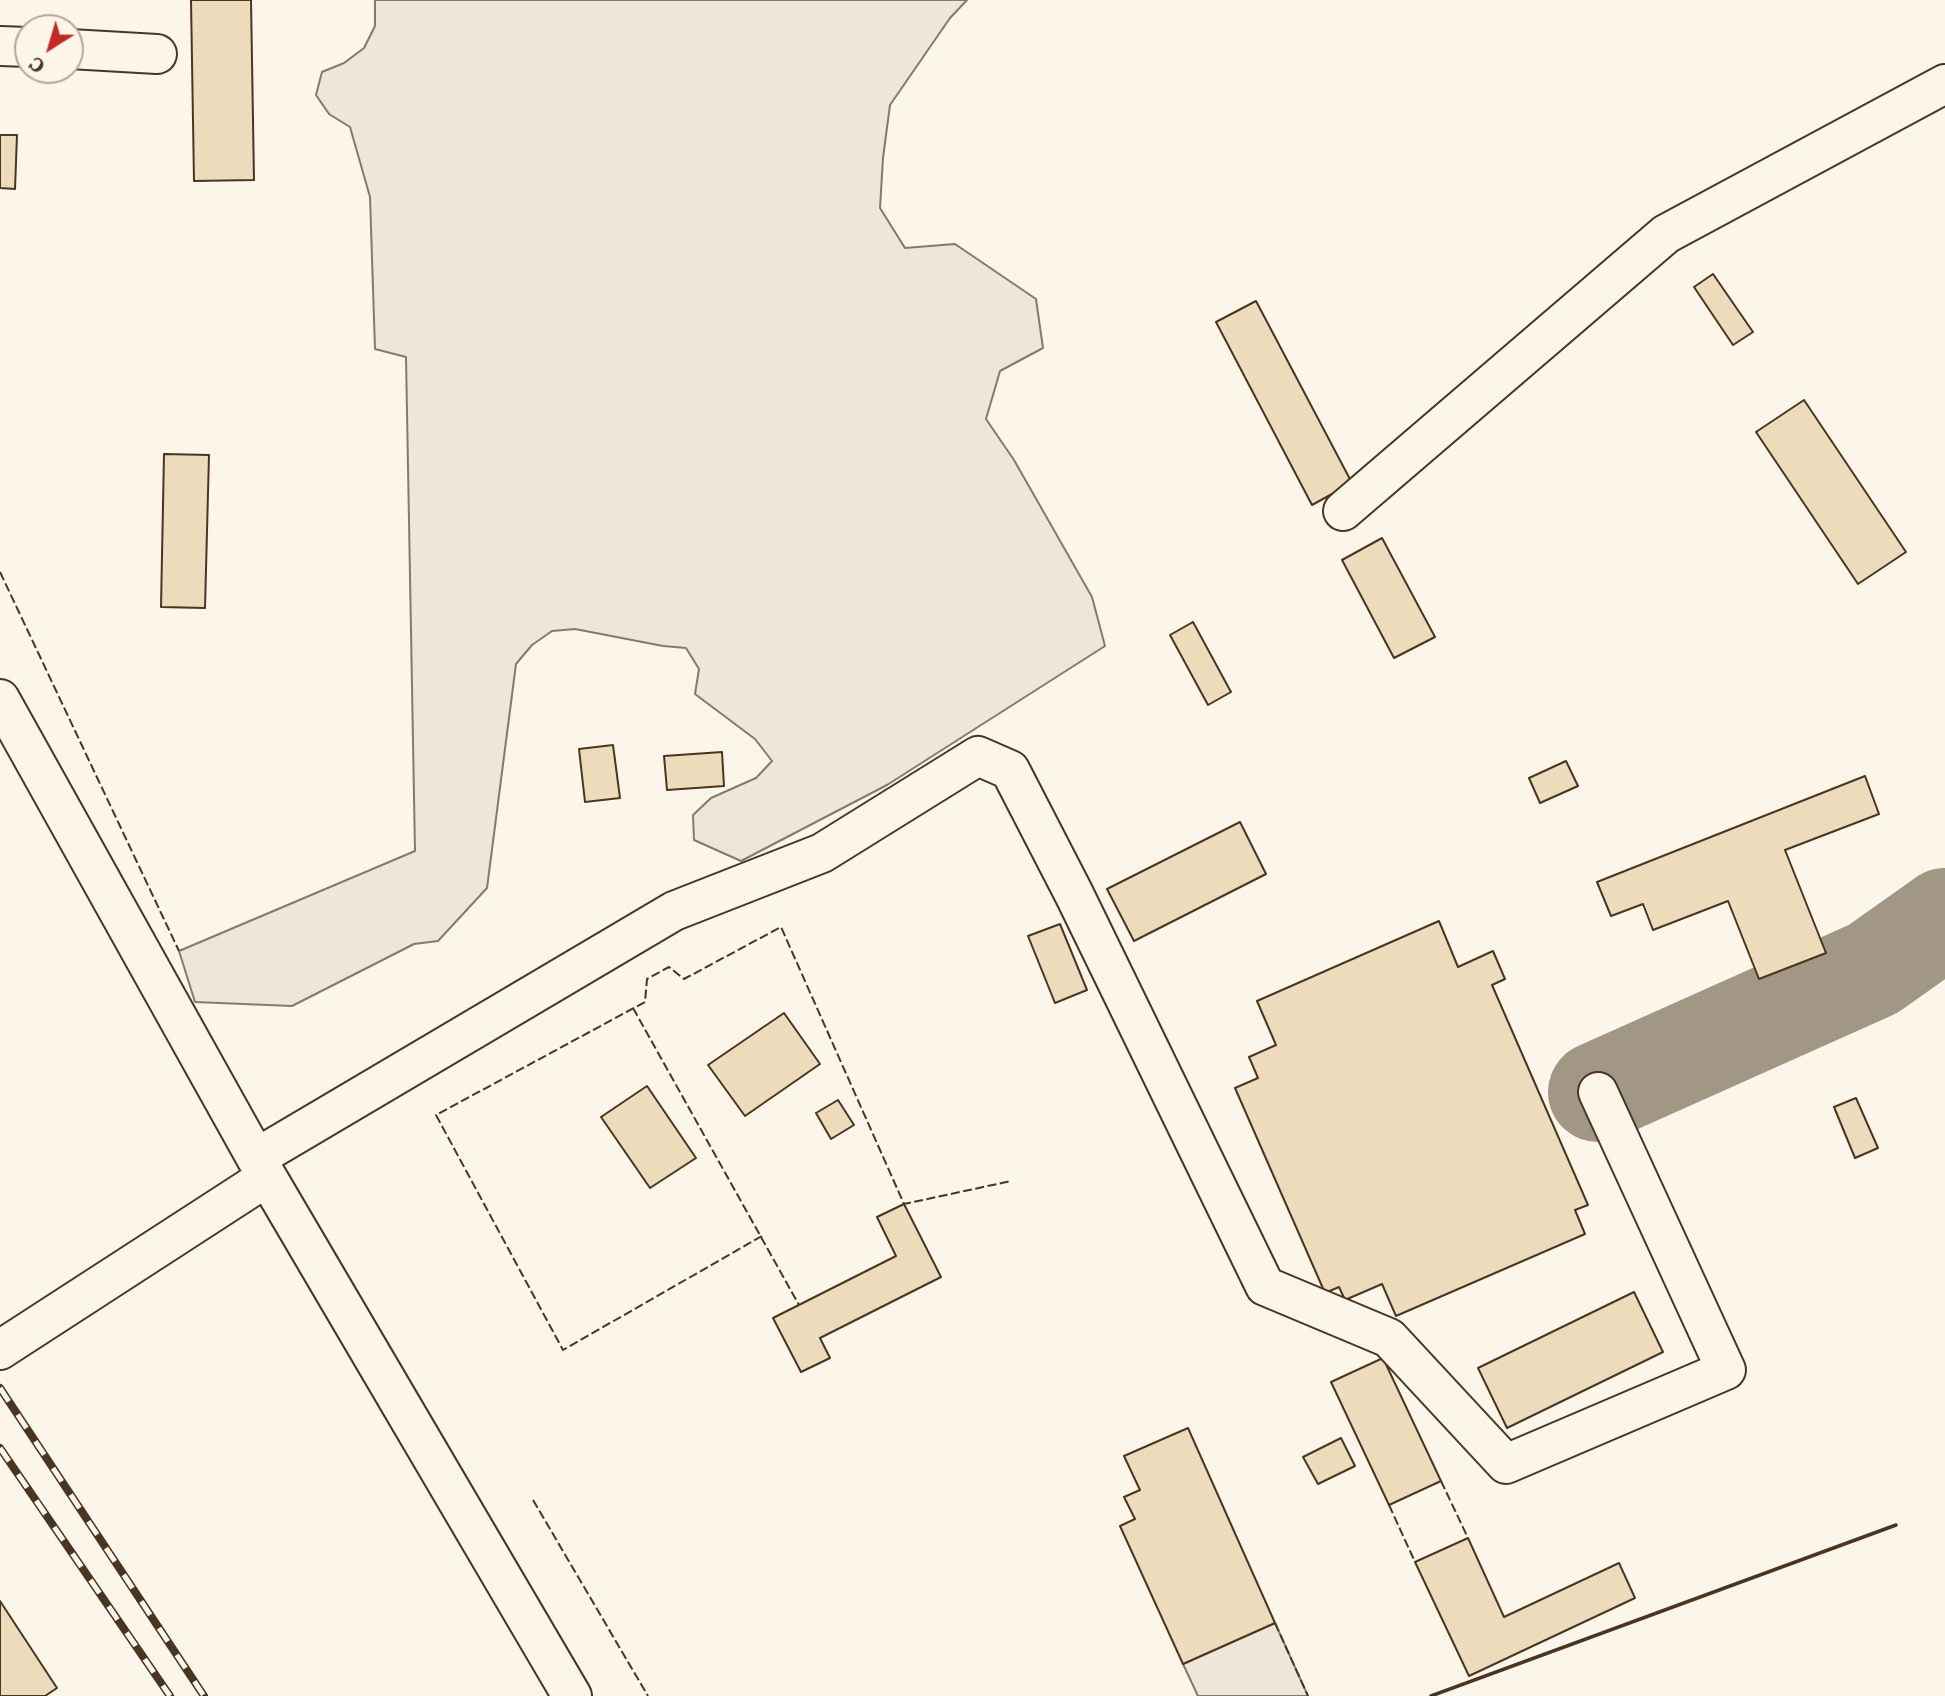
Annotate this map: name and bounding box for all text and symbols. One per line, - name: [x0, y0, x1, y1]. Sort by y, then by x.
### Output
- north arrow: [14, 14, 84, 84]
- text: С: [25, 51, 50, 78]

